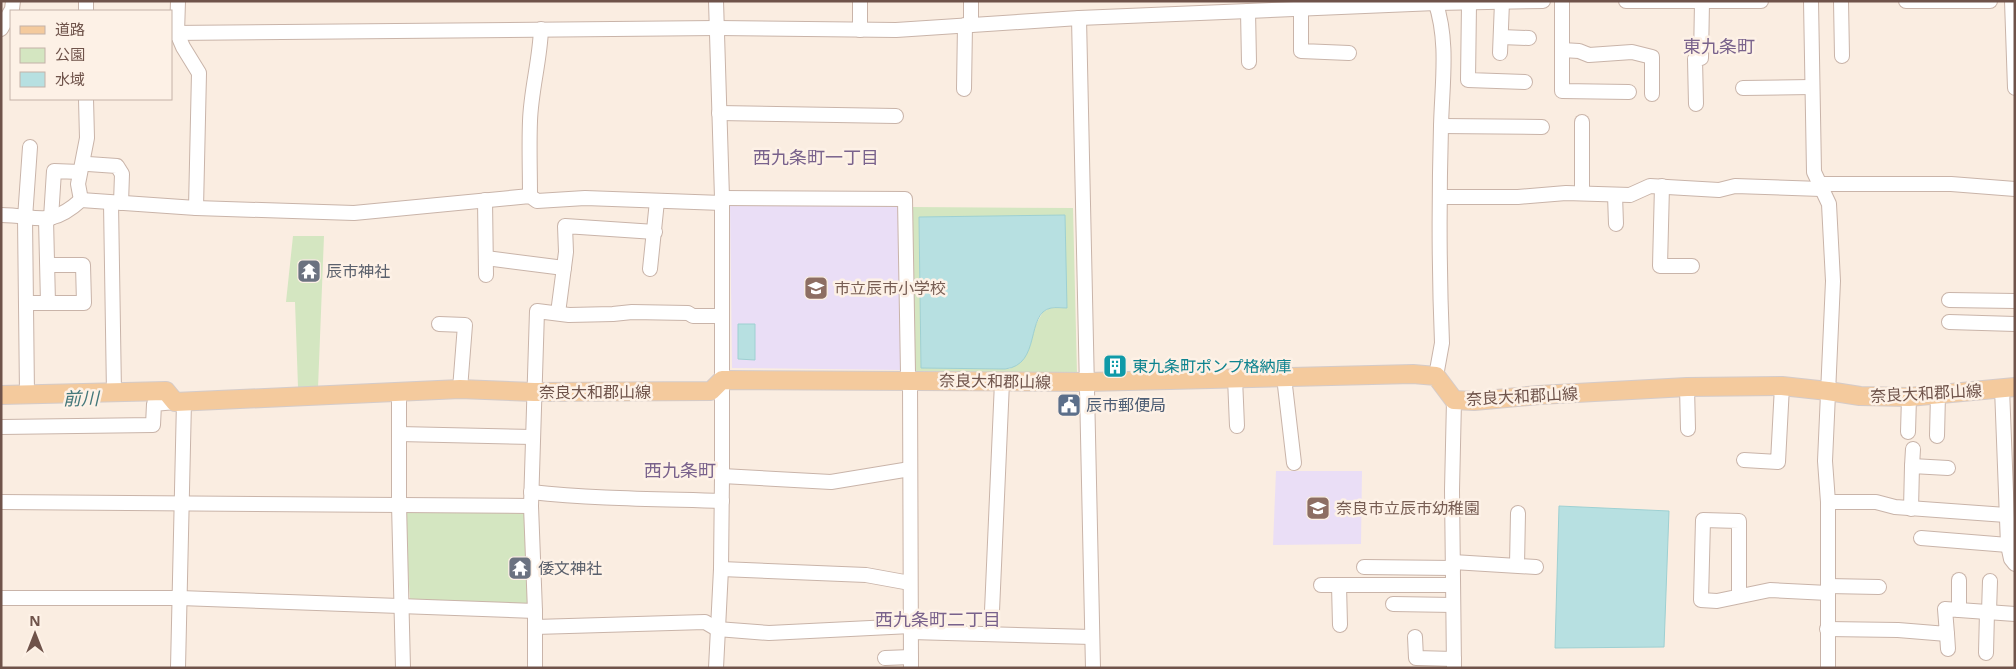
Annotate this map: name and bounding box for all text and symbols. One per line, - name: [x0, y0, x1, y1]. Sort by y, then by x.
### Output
- legend: [10, 10, 172, 100]
- text: 道路: [55, 19, 85, 39]
- district label: 東九条町: [1683, 34, 1755, 58]
- text: 公園: [55, 44, 85, 64]
- text: 水域: [55, 69, 85, 89]
- district label: 西九条町一丁目: [753, 145, 879, 169]
- temple icon: 辰市神社: [296, 258, 322, 284]
- place label: 辰市神社: [326, 260, 390, 282]
- school or university icon: 市立辰市小学校: [803, 275, 829, 301]
- place label: 市立辰市小学校: [834, 277, 946, 299]
- building icon: 東九条町ポンプ格納庫: [1102, 353, 1128, 379]
- place label: 東九条町ポンプ格納庫: [1132, 355, 1292, 377]
- street label: 奈良大和郡山線: [939, 369, 1051, 393]
- street label: 奈良大和郡山線: [1869, 379, 1983, 407]
- street label: 奈良大和郡山線: [539, 381, 651, 403]
- street label: 奈良大和郡山線: [1465, 382, 1579, 410]
- water label: 前川: [63, 386, 101, 410]
- public building icon: 辰市郵便局: [1056, 392, 1082, 418]
- place label: 辰市郵便局: [1086, 394, 1166, 416]
- district label: 西九条町: [644, 458, 716, 482]
- school or university icon: 奈良市立辰市幼稚園: [1305, 495, 1331, 521]
- place label: 奈良市立辰市幼稚園: [1336, 497, 1480, 519]
- temple icon: 倭文神社: [507, 555, 533, 581]
- place label: 倭文神社: [538, 557, 602, 579]
- district label: 西九条町二丁目: [875, 607, 1001, 631]
- north arrow: [10, 609, 60, 659]
- text: N: [29, 611, 41, 630]

